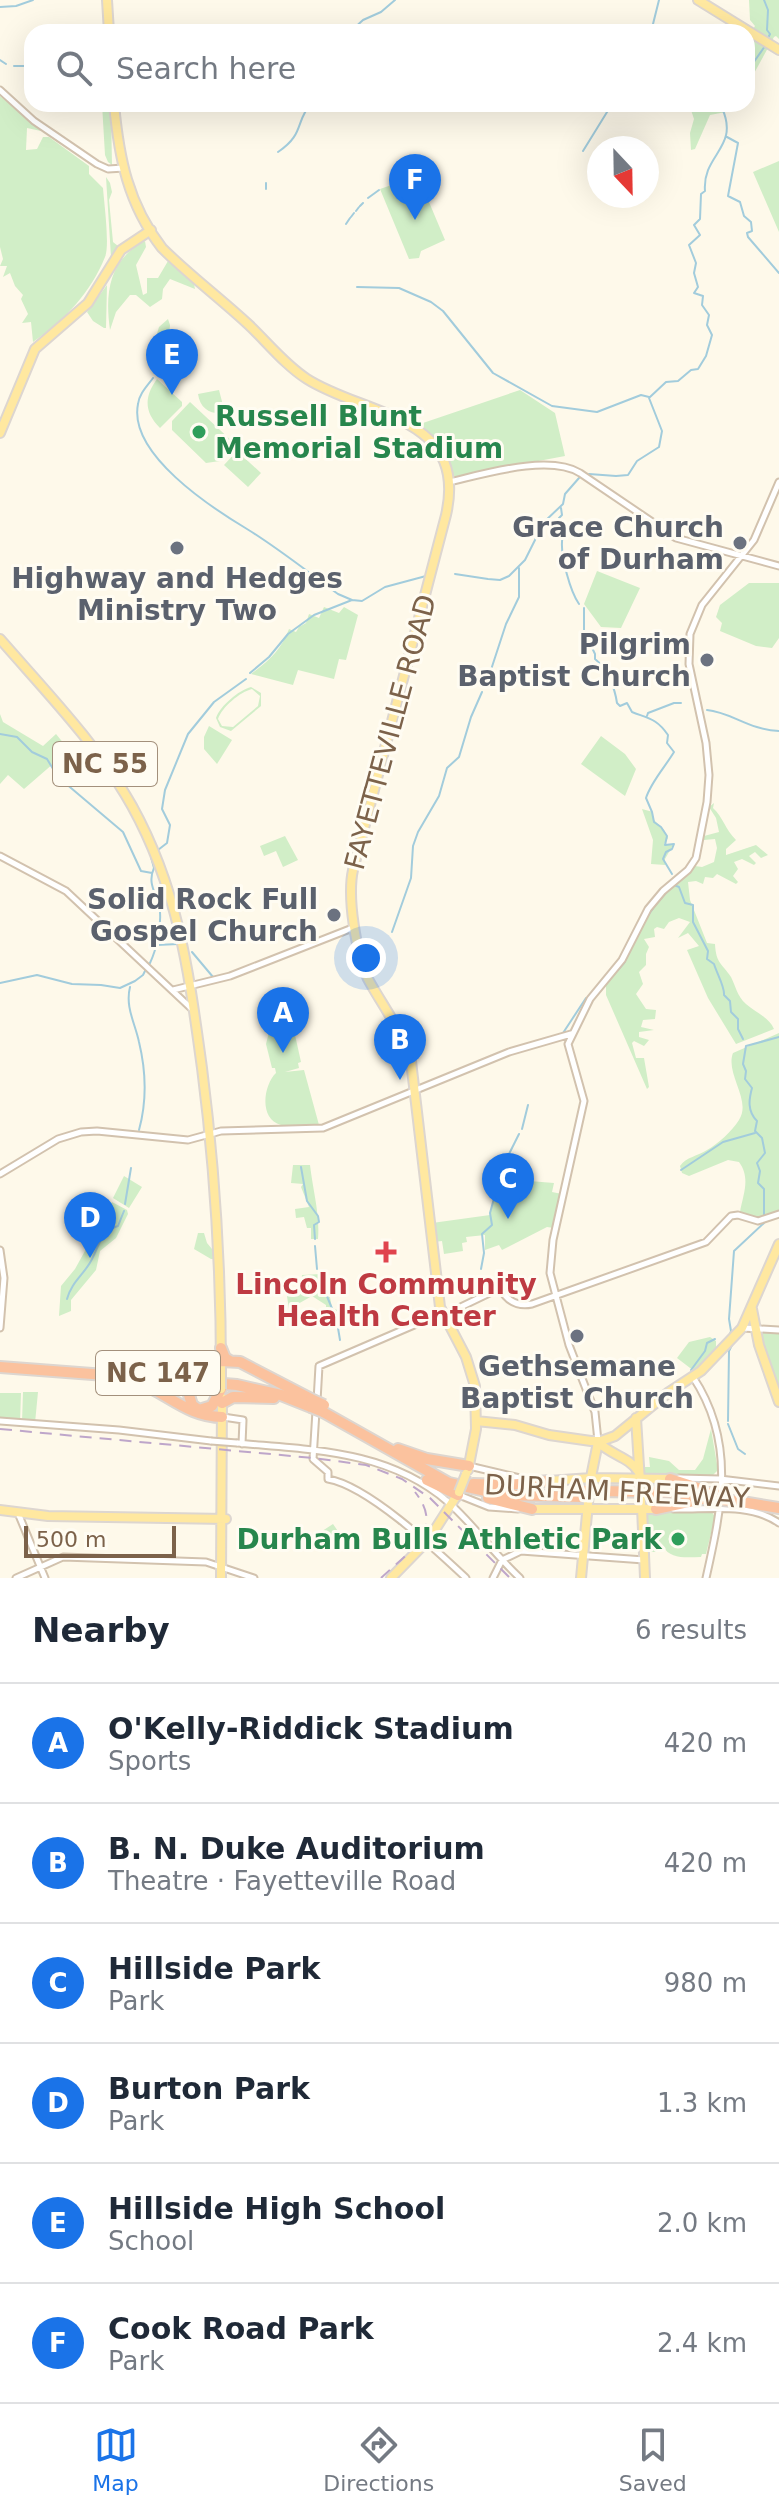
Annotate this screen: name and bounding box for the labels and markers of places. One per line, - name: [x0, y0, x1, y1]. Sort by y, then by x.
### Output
- pin: F: [389, 154, 441, 220]
- pin: E: [146, 329, 198, 395]
- place label: Russell Blunt Memorial Stadium: [215, 400, 503, 465]
- marker: Russell Blunt Memorial Stadium: [190, 423, 208, 441]
- place label: Grace Church of Durham: [512, 511, 724, 576]
- marker: Grace Church of Durham: [731, 534, 749, 552]
- marker: Highway and Hedges Ministry Two: [168, 539, 186, 557]
- place label: Highway and Hedges Ministry Two: [11, 562, 343, 627]
- place label: Pilgrim Baptist Church: [457, 628, 691, 693]
- marker: Pilgrim Baptist Church: [698, 651, 716, 669]
- place label: Solid Rock Full Gospel Church: [87, 883, 318, 948]
- marker: Solid Rock Full Gospel Church: [325, 906, 343, 924]
- pin: A: [257, 987, 309, 1053]
- pin: B: [374, 1014, 426, 1080]
- pin: C: [482, 1153, 534, 1219]
- pin: D: [64, 1192, 116, 1258]
- marker: Lincoln Community Health Center: [375, 1241, 397, 1263]
- place label: Lincoln Community Health Center: [235, 1268, 537, 1333]
- marker: Gethsemane Baptist Church: [568, 1327, 586, 1345]
- place label: Gethsemane Baptist Church: [460, 1350, 694, 1415]
- place label: Durham Bulls Athletic Park: [236, 1523, 663, 1556]
- marker: Durham Bulls Athletic Park: [669, 1530, 687, 1548]

